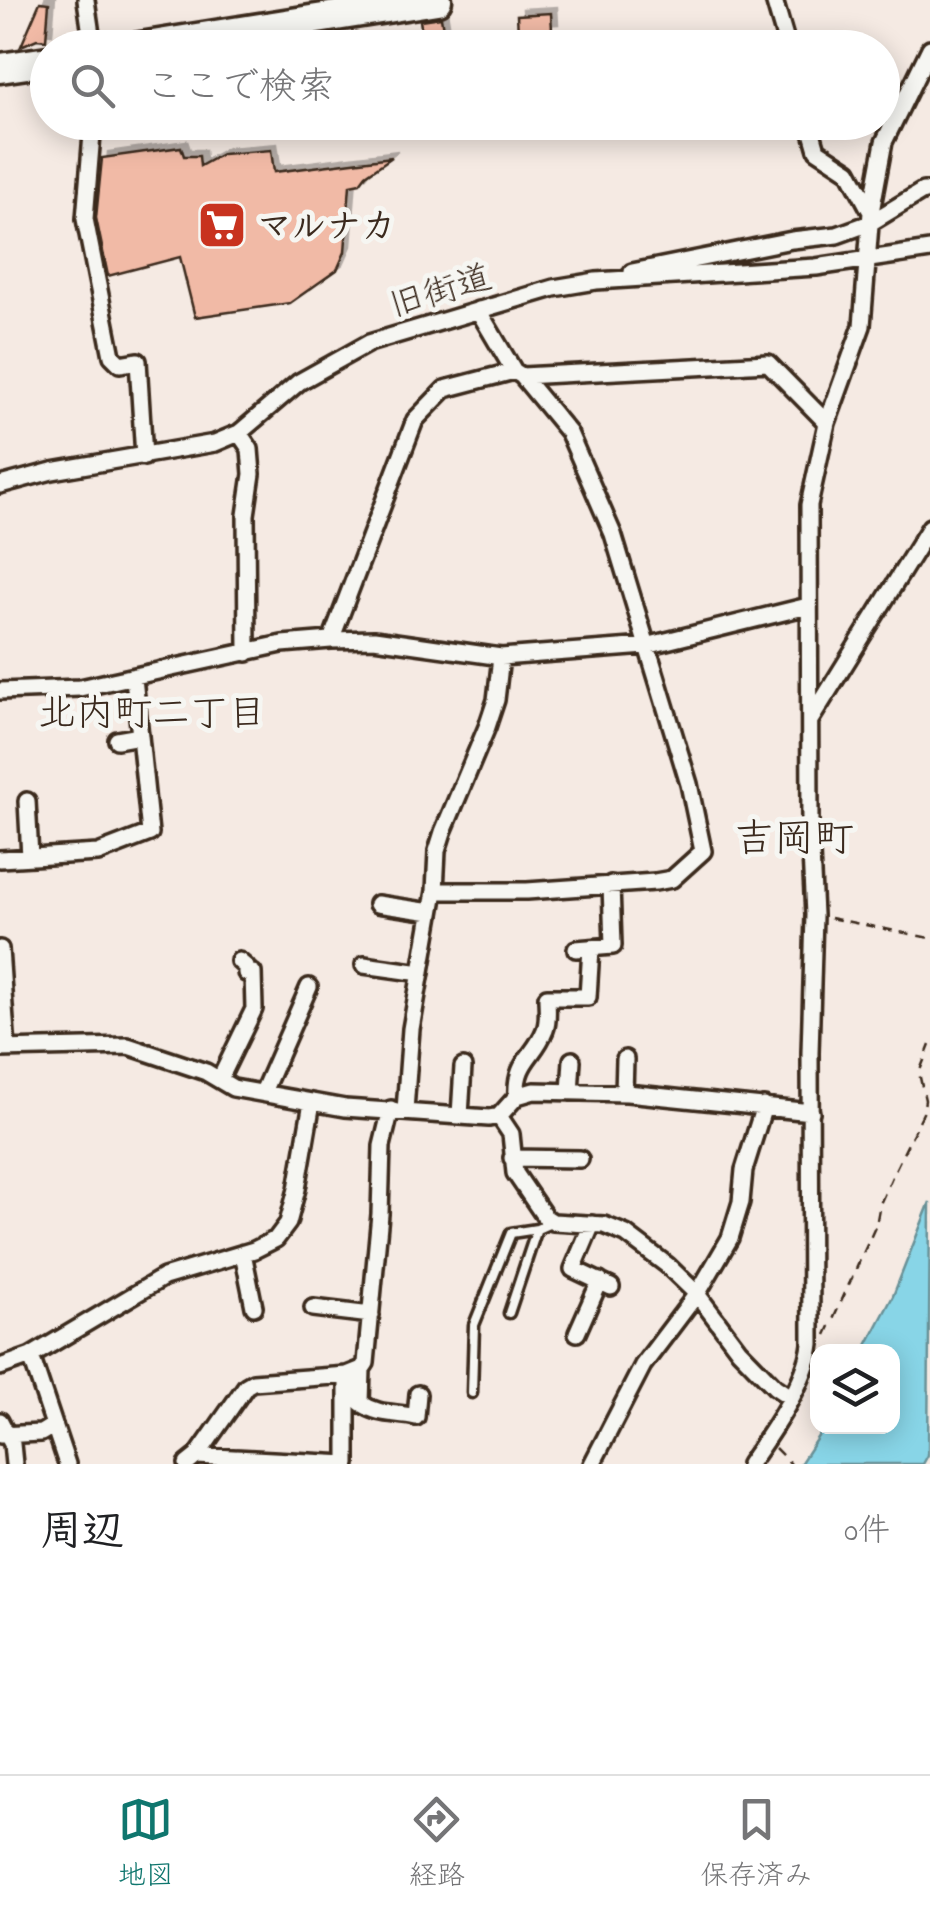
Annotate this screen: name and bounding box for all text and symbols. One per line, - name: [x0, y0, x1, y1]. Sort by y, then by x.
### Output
- search box: [30, 30, 900, 140]
- icon: search: [65, 58, 120, 113]
- text: ここで検索: [145, 61, 335, 117]
- supermarket icon: マルナカ: [196, 199, 248, 251]
- place label: マルナカ: [257, 203, 396, 254]
- street label: 旧街道: [383, 254, 499, 333]
- district label: 北内町二丁目: [38, 688, 266, 744]
- district label: 吉岡町: [734, 812, 854, 871]
- map controls: [810, 1344, 900, 1434]
- button: layers: [810, 1344, 900, 1434]
- text: 周辺: [40, 1503, 124, 1564]
- text: 0件: [844, 1509, 890, 1556]
- tab: 地図: [118, 1792, 174, 1898]
- tab: 経路: [409, 1792, 465, 1898]
- tab: 保存済み: [700, 1792, 812, 1898]

